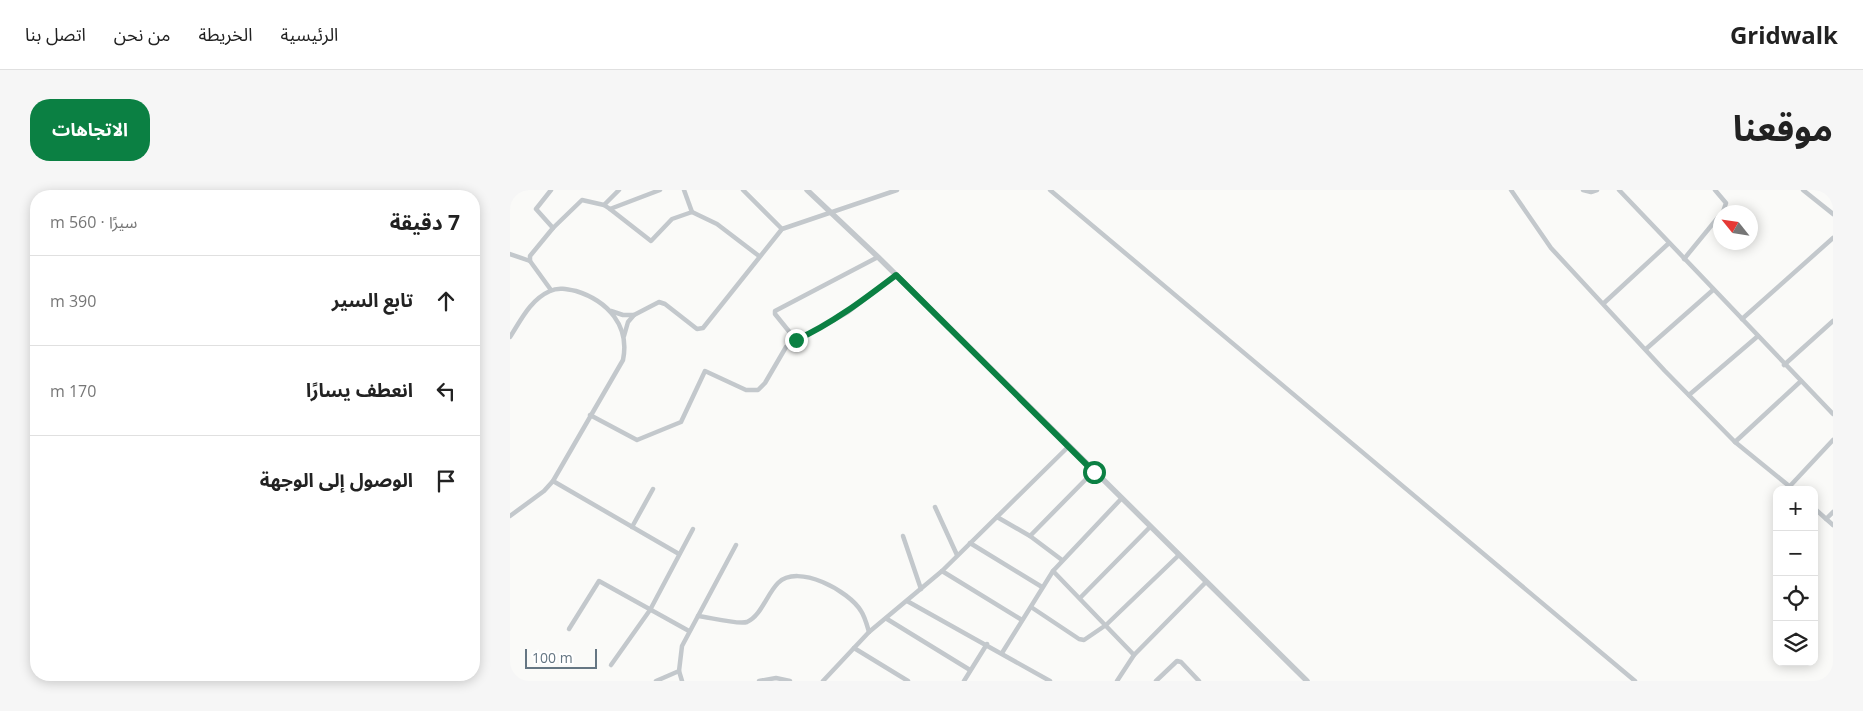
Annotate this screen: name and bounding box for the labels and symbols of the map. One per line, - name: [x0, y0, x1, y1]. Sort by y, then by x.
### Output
- north arrow: [1713, 205, 1758, 250]
- route end: [785, 329, 808, 352]
- route start: [1083, 461, 1106, 484]
- scale bar: [525, 646, 598, 669]

